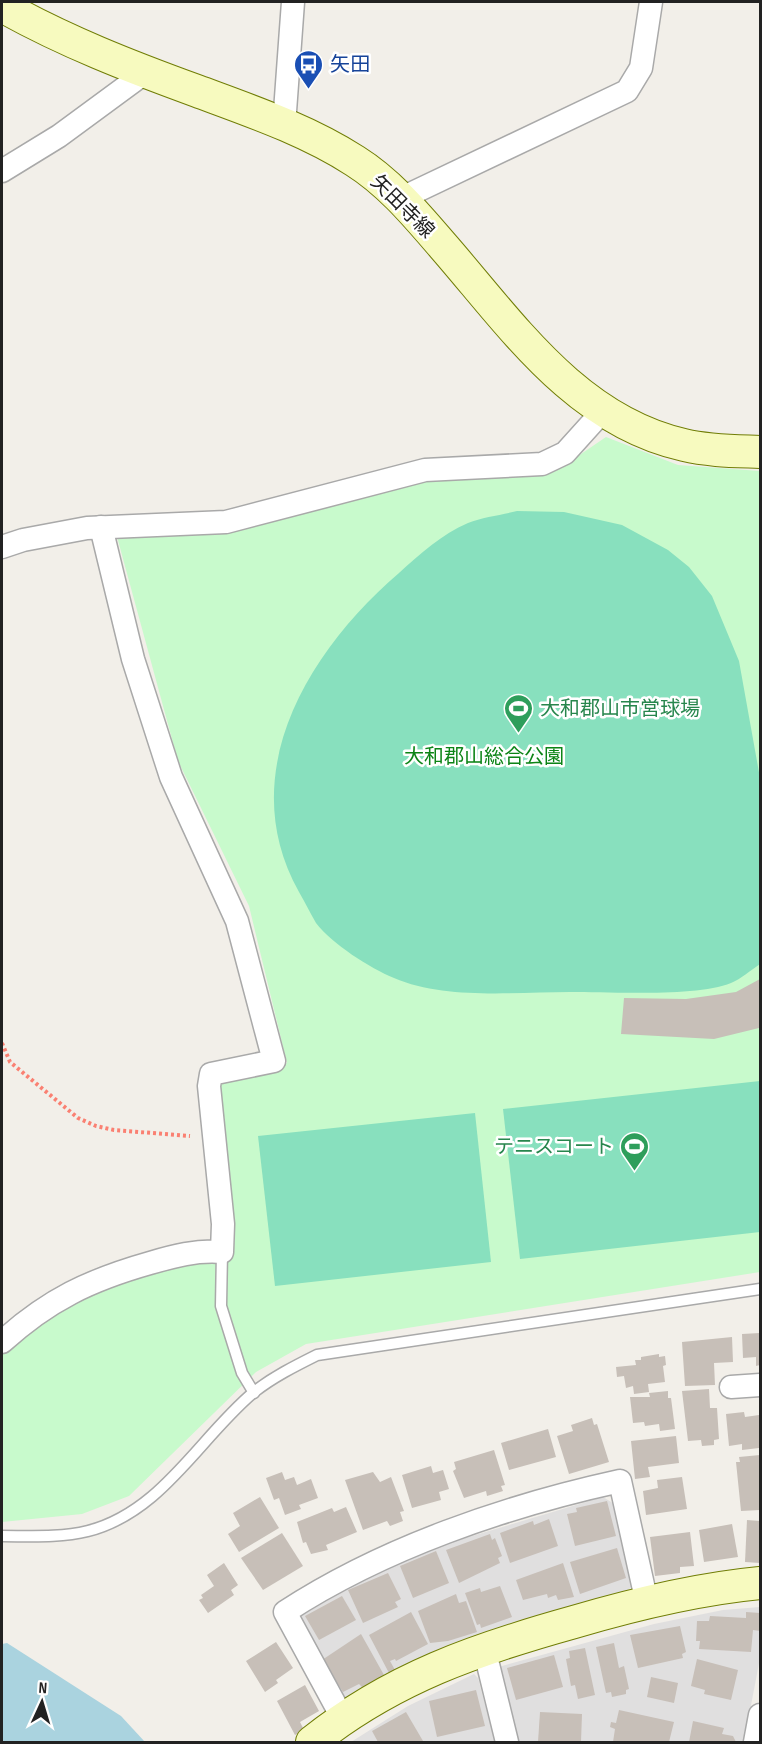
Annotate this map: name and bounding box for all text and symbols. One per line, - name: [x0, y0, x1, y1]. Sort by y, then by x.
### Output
- bus stop icon: 矢田: [293, 48, 325, 90]
- place label: 矢田: [330, 53, 370, 77]
- street label: 矢田寺線: [366, 170, 439, 243]
- sports icon: 大和郡山市営球場: [503, 692, 535, 734]
- place label: 大和郡山市営球場: [540, 697, 700, 721]
- park label: 大和郡山総合公園: [404, 745, 564, 769]
- sports icon: テニスコート: [619, 1130, 651, 1172]
- place label: テニスコート: [494, 1135, 614, 1159]
- north arrow: [12, 1672, 72, 1732]
- text: N: [38, 1679, 48, 1698]

